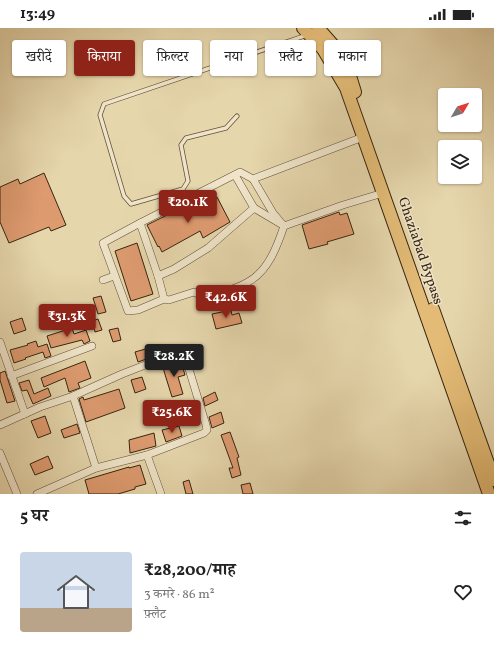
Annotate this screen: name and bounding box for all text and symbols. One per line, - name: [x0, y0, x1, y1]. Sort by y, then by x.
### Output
- text: 13:49: [20, 4, 55, 25]
- chip: खरीदें: [12, 40, 66, 76]
- chip: किराया: [74, 40, 135, 76]
- chip: फ़िल्टर: [143, 40, 202, 76]
- chip: नया: [210, 40, 257, 76]
- chip: फ़्लैट: [265, 40, 316, 76]
- chip: मकान: [324, 40, 381, 76]
- north arrow: [438, 88, 482, 132]
- map controls: [438, 88, 482, 184]
- button: layers: [438, 140, 482, 184]
- pin: ₹20.1K: [155, 190, 221, 224]
- text: ₹20.1K: [168, 194, 208, 212]
- street label: Ghaziabad Bypass: [393, 195, 447, 307]
- pin: ₹42.6K: [193, 285, 259, 319]
- text: ₹42.6K: [205, 289, 247, 307]
- pin: ₹31.3K: [34, 304, 100, 338]
- text: ₹31.3K: [48, 308, 86, 326]
- pin: ₹28.2K: [141, 344, 207, 378]
- text: ₹28.2K: [154, 348, 194, 366]
- pin: ₹25.6K: [139, 400, 205, 434]
- text: ₹25.6K: [152, 404, 192, 422]
- text: 5 घर: [20, 505, 48, 528]
- icon: filters: [452, 507, 474, 529]
- text: ₹28,200/माह: [144, 559, 236, 582]
- icon: home: [52, 568, 100, 616]
- icon: heart: [452, 581, 474, 603]
- text: 3 कमरे · 86 m²: [144, 586, 214, 604]
- text: फ़्लैट: [144, 606, 166, 624]

